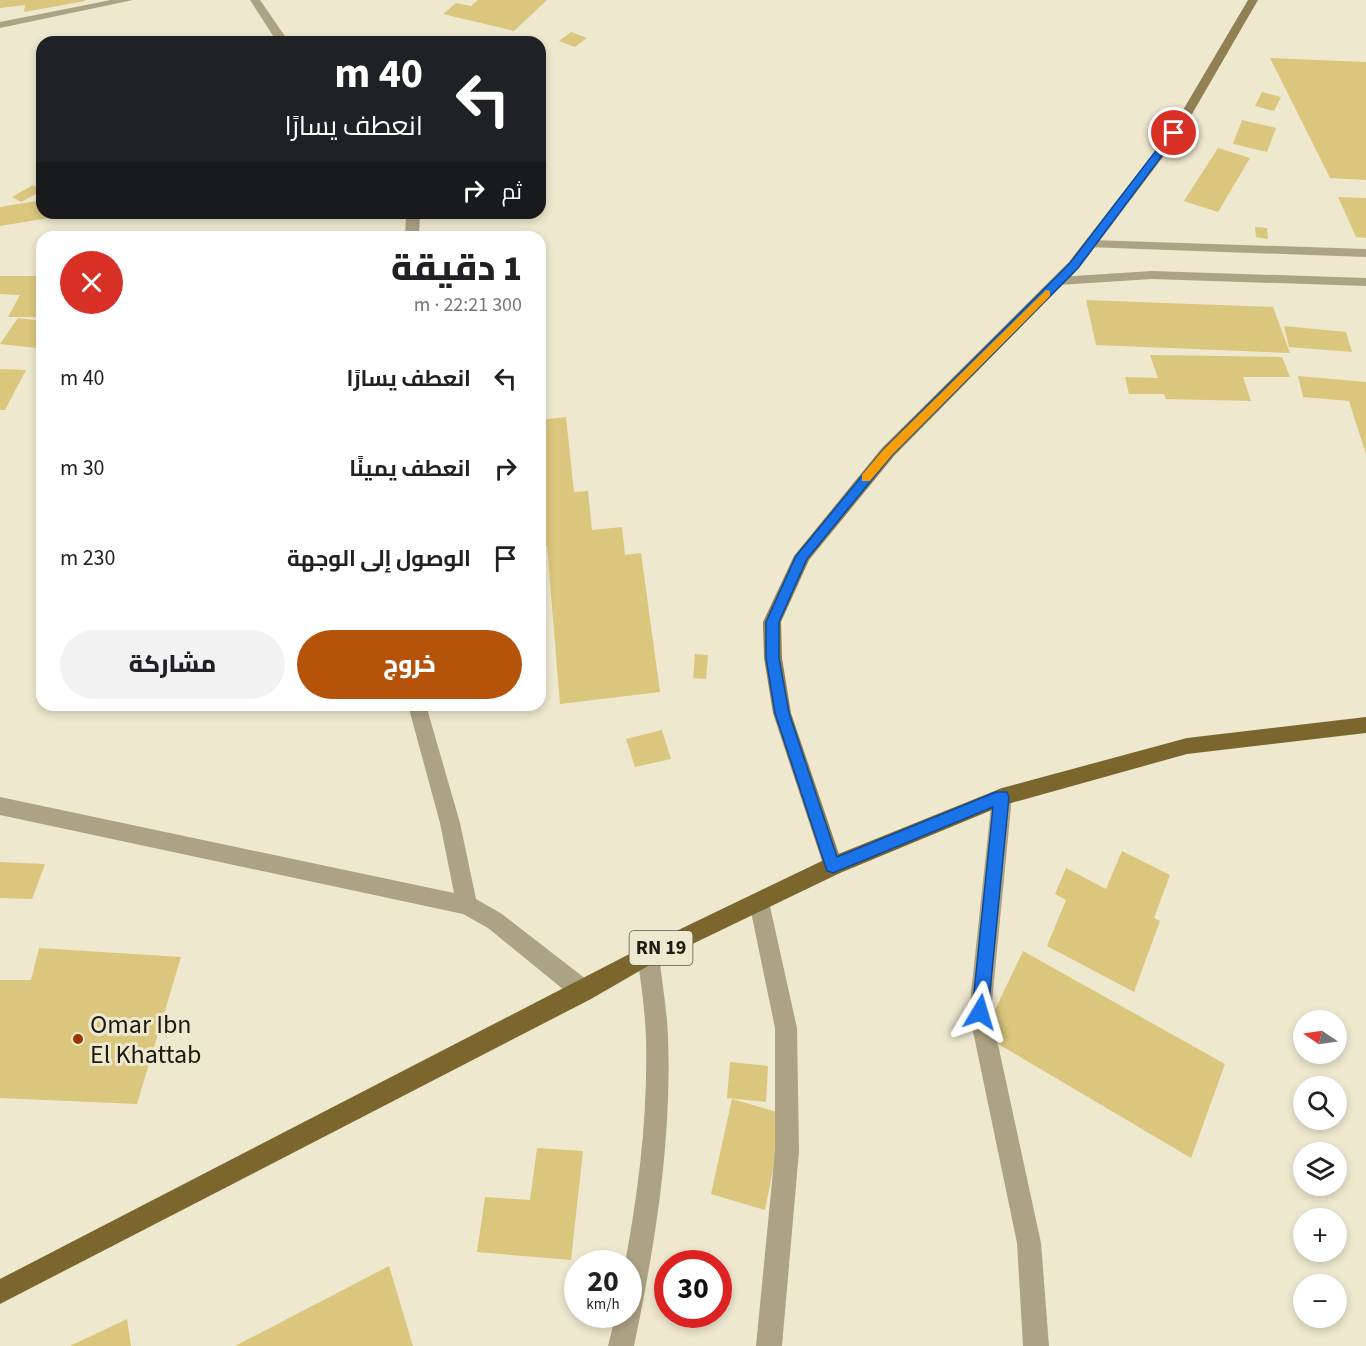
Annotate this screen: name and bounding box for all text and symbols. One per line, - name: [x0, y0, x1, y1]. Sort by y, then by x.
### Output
- text: 40 m: [334, 44, 423, 104]
- icon: left: [444, 60, 522, 138]
- text: انعطف يسارًا: [284, 107, 423, 146]
- pin: [1148, 107, 1199, 158]
- icon: arrive: [1157, 116, 1190, 149]
- icon: right: [457, 174, 490, 207]
- text: ثم: [502, 176, 522, 208]
- text: 1 دقيقة: [391, 243, 522, 294]
- button: close: [60, 251, 123, 314]
- text: 300 m · 22:21: [414, 291, 522, 319]
- text: 40 m: [60, 362, 105, 394]
- icon: left: [489, 362, 522, 395]
- text: انعطف يسارًا: [347, 363, 471, 395]
- text: 30 m: [60, 452, 105, 484]
- icon: right: [489, 452, 522, 485]
- text: انعطف يمينًا: [349, 453, 471, 485]
- text: 230 m: [60, 542, 115, 574]
- icon: arrive: [489, 542, 522, 575]
- text: الوصول إلى الوجهة: [287, 543, 471, 575]
- button: مشاركة: [60, 630, 285, 699]
- button: خروج: [297, 630, 522, 699]
- road number: RN 19: [630, 931, 692, 965]
- position arrow: [948, 980, 1012, 1044]
- place label: Omar Ibn El Khattab: [90, 1006, 201, 1073]
- north arrow: [1293, 1010, 1347, 1064]
- map controls: [1293, 1010, 1347, 1328]
- marker: Omar Ibn El Khattab: [71, 1032, 85, 1046]
- button: search: [1293, 1076, 1347, 1130]
- button: layers: [1293, 1142, 1347, 1196]
- button: +: [1293, 1208, 1347, 1262]
- speed limit sign: 30: [654, 1250, 732, 1328]
- text: 20: [587, 1260, 619, 1303]
- button: −: [1293, 1274, 1347, 1328]
- text: km/h: [586, 1294, 620, 1315]

